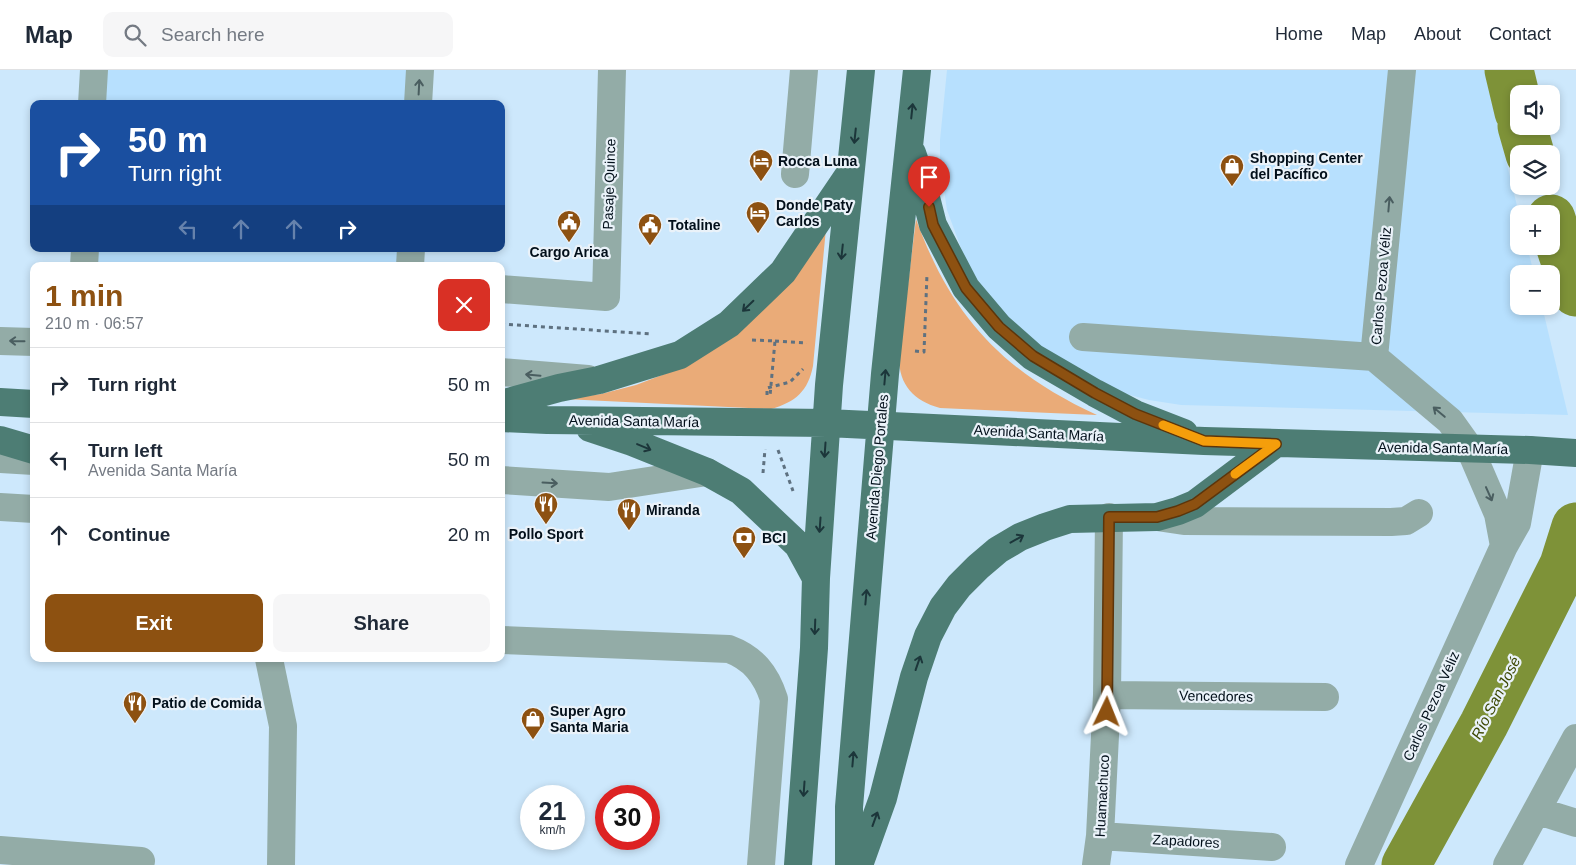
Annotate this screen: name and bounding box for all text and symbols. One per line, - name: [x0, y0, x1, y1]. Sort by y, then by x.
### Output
- search box: [103, 12, 453, 57]
- text: Map: [25, 21, 73, 48]
- icon: search: [121, 21, 149, 49]
- text: Search here: [161, 24, 265, 45]
- text: Home: [1275, 24, 1323, 44]
- text: Map: [1351, 24, 1386, 44]
- text: About: [1414, 24, 1461, 44]
- text: Contact: [1489, 24, 1551, 44]
- one-way arrow: [414, 79, 423, 95]
- map controls: [1510, 85, 1560, 315]
- button: sound: [1510, 85, 1560, 135]
- one-way arrow: [907, 103, 917, 119]
- icon: right: [45, 120, 110, 185]
- text: 50 m: [128, 120, 208, 159]
- one-way arrow: [850, 128, 860, 144]
- street label: Pasaje Quince: [599, 138, 619, 230]
- button: layers: [1510, 145, 1560, 195]
- hotel icon: Rocca Luna: [748, 148, 774, 182]
- place label: Shopping Center del Pacífico: [1250, 150, 1363, 182]
- place label: Rocca Luna: [778, 153, 858, 169]
- shop icon: Shopping Center del Pacífico: [1219, 153, 1245, 187]
- pin: [908, 156, 950, 207]
- text: Turn right: [128, 161, 221, 186]
- icon: arrive: [915, 163, 943, 191]
- one-way arrow: [1384, 196, 1394, 212]
- place label: Donde Paty Carlos: [776, 197, 853, 229]
- hotel icon: Donde Paty Carlos: [745, 200, 771, 234]
- button: +: [1510, 205, 1560, 255]
- public building icon: Cargo Arica: [556, 209, 582, 243]
- public building icon: Totaline: [637, 212, 663, 246]
- icon: left: [174, 215, 202, 243]
- icon: ahead: [227, 215, 255, 243]
- icon: ahead: [280, 215, 308, 243]
- icon: right: [333, 215, 361, 243]
- place label: Totaline: [668, 217, 721, 233]
- street label: Carlos Pezoa Véliz: [1368, 226, 1394, 346]
- place label: Cargo Arica: [530, 244, 609, 260]
- one-way arrow: [837, 244, 847, 260]
- button: −: [1510, 265, 1560, 315]
- text: 1 min: [45, 279, 123, 312]
- button: close: [438, 279, 490, 331]
- one-way arrow: [742, 300, 754, 312]
- text: 210 m · 06:57: [45, 315, 144, 332]
- one-way arrow: [9, 337, 25, 346]
- one-way arrow: [880, 369, 890, 385]
- one-way arrow: [526, 370, 542, 379]
- icon: right: [45, 371, 73, 399]
- text: Turn right: [88, 374, 176, 395]
- text: 50 m: [448, 374, 490, 395]
- street label: Avenida Diego Portales: [863, 394, 891, 540]
- one-way arrow: [1433, 406, 1446, 417]
- street label: Avenida Santa María: [569, 412, 700, 430]
- street label: Avenida Santa María: [973, 422, 1105, 444]
- street label: Avenida Santa María: [1378, 439, 1509, 457]
- text: Turn left: [88, 440, 163, 461]
- one-way arrow: [821, 441, 830, 457]
- one-way arrow: [636, 443, 651, 452]
- icon: left: [45, 446, 73, 474]
- text: 50 m: [448, 449, 490, 470]
- text: Avenida Santa María: [88, 462, 237, 479]
- one-way arrow: [542, 478, 558, 487]
- one-way arrow: [1485, 486, 1494, 501]
- restaurant icon: Pollo Sport: [533, 491, 559, 525]
- restaurant icon: Miranda: [616, 497, 642, 531]
- place label: Miranda: [646, 502, 700, 518]
- one-way arrow: [815, 517, 824, 533]
- icon: ahead: [45, 521, 73, 549]
- text: Continue: [88, 524, 170, 545]
- text: 20 m: [448, 524, 490, 545]
- bank icon: BCI: [731, 525, 757, 559]
- place label: Pollo Sport: [509, 526, 584, 542]
- place label: BCI: [762, 530, 786, 546]
- one-way arrow: [1010, 534, 1024, 544]
- one-way arrow: [862, 589, 871, 605]
- button: Exit: [45, 594, 263, 652]
- button: Share: [273, 594, 490, 652]
- one-way arrow: [810, 618, 820, 635]
- street label: Carlos Pezoa Véliz: [1400, 649, 1462, 763]
- water label: Río San José: [1468, 654, 1524, 742]
- one-way arrow: [914, 655, 924, 671]
- position arrow: [1080, 685, 1132, 737]
- street label: Vencedores: [1179, 687, 1253, 705]
- restaurant icon: Patio de Comida: [122, 690, 148, 724]
- place label: Patio de Comida: [152, 695, 262, 711]
- place label: Super Agro Santa Maria: [550, 703, 629, 735]
- shop icon: Super Agro Santa Maria: [520, 706, 546, 740]
- one-way arrow: [848, 751, 858, 767]
- street label: Huamachuco: [1092, 754, 1112, 838]
- one-way arrow: [799, 781, 808, 797]
- speed limit sign: 30: [595, 785, 660, 850]
- text: 21: [539, 797, 566, 825]
- one-way arrow: [871, 812, 880, 827]
- text: km/h: [539, 823, 566, 837]
- street label: Zapadores: [1152, 831, 1220, 851]

